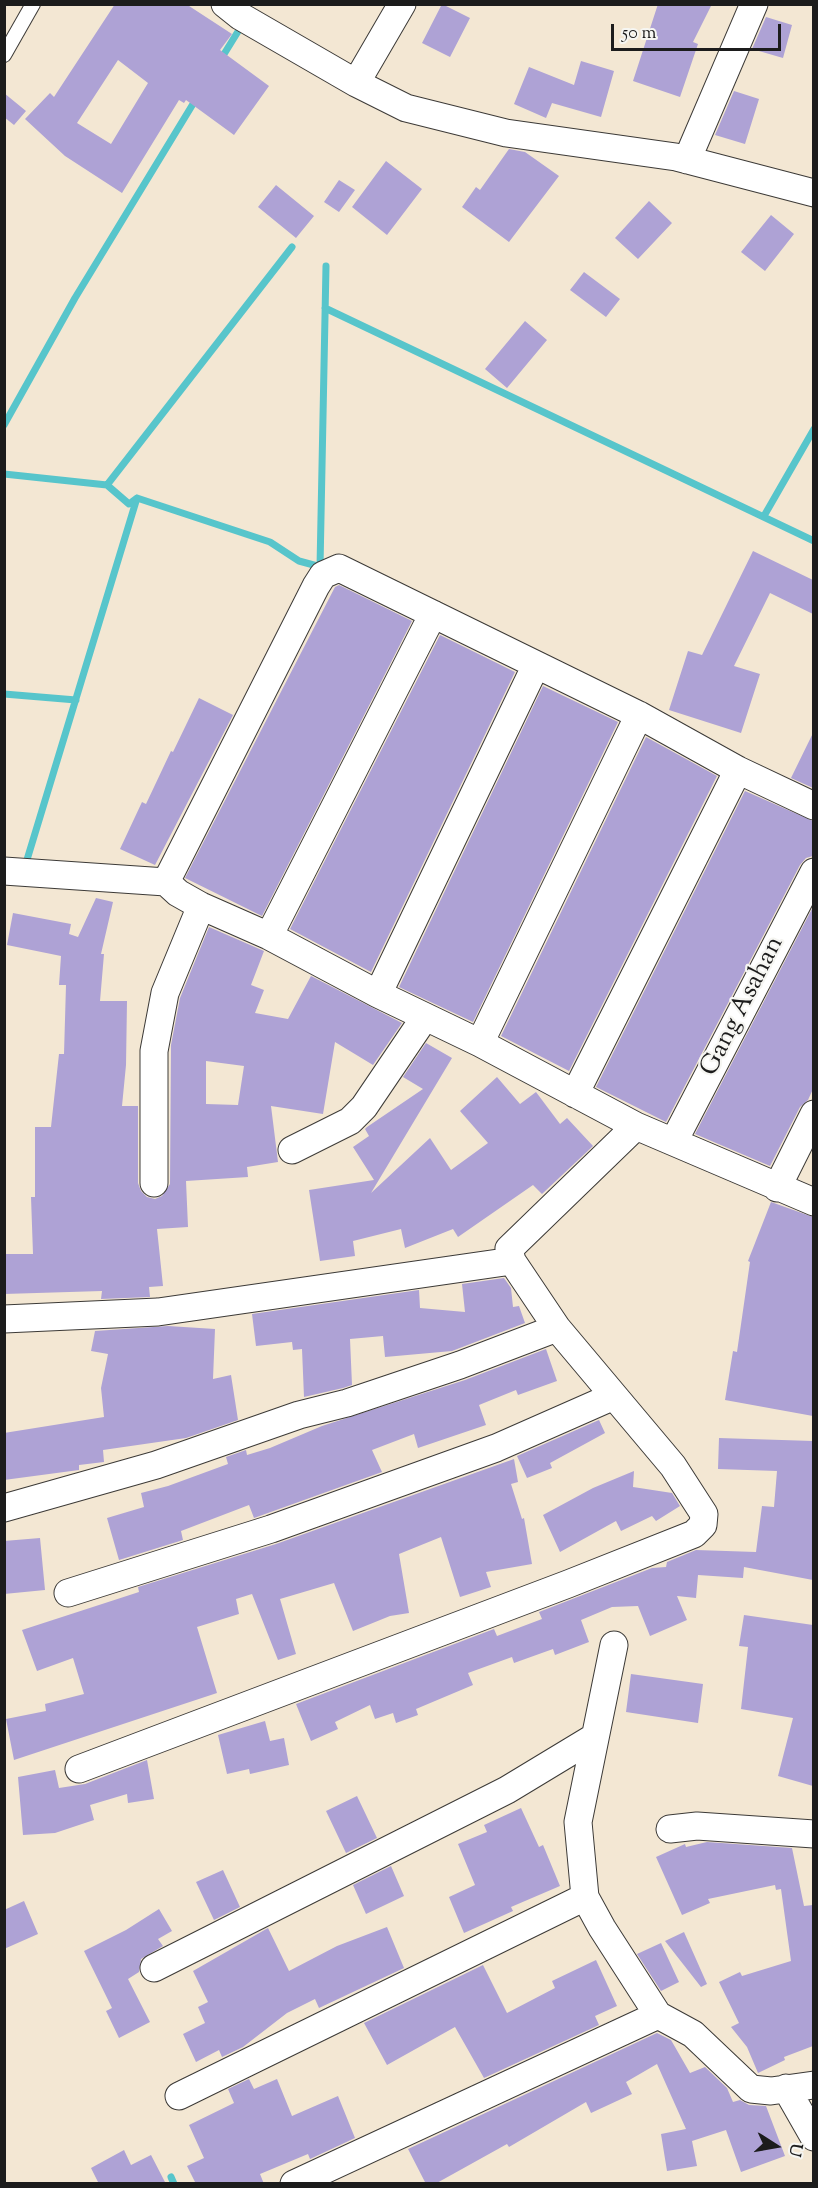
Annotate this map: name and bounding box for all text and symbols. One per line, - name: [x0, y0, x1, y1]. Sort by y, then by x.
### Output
- scale bar: [614, 12, 784, 50]
- text: 50 m: [622, 21, 656, 47]
- street label: Gang Asahan: [695, 932, 793, 1082]
- north arrow: [746, 2116, 806, 2176]
- text: U: [782, 2141, 807, 2158]

